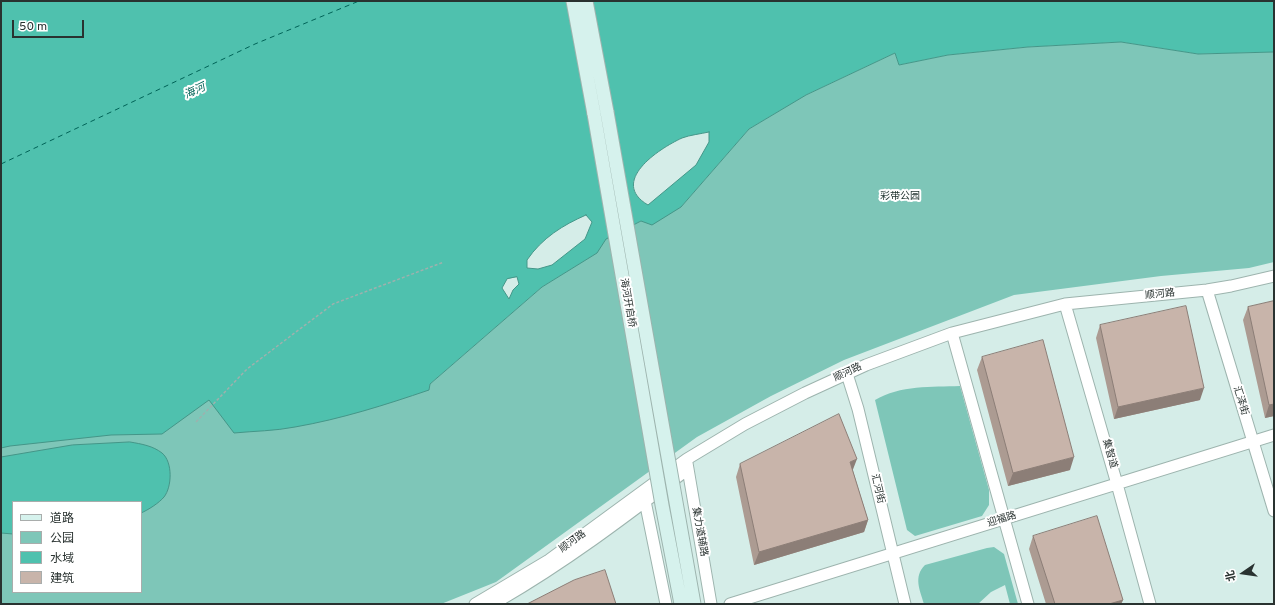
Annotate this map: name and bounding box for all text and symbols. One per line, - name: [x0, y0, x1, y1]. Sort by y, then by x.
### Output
- scale bar: [14, 12, 86, 38]
- text: 50 m: [19, 19, 47, 35]
- water label: 海河: [182, 81, 208, 103]
- park label: 彩带公园: [880, 191, 920, 203]
- street label: 海河开启桥: [617, 277, 637, 329]
- street label: 顺河路: [1144, 287, 1176, 303]
- street label: 顺河路: [832, 361, 864, 385]
- street label: 汇泽街: [1230, 385, 1250, 417]
- street label: 集智道: [1099, 438, 1119, 470]
- street label: 汇河街: [868, 473, 886, 505]
- legend: [12, 501, 142, 593]
- street label: 集力道辅路: [689, 506, 709, 558]
- street label: 迎福路: [986, 510, 1018, 530]
- text: 道路: [50, 511, 74, 527]
- street label: 顺河路: [557, 528, 589, 556]
- text: 公园: [50, 531, 74, 547]
- text: 水域: [50, 551, 74, 567]
- north arrow: [1223, 553, 1263, 593]
- text: 北: [1223, 569, 1239, 583]
- text: 建筑: [50, 571, 74, 587]

